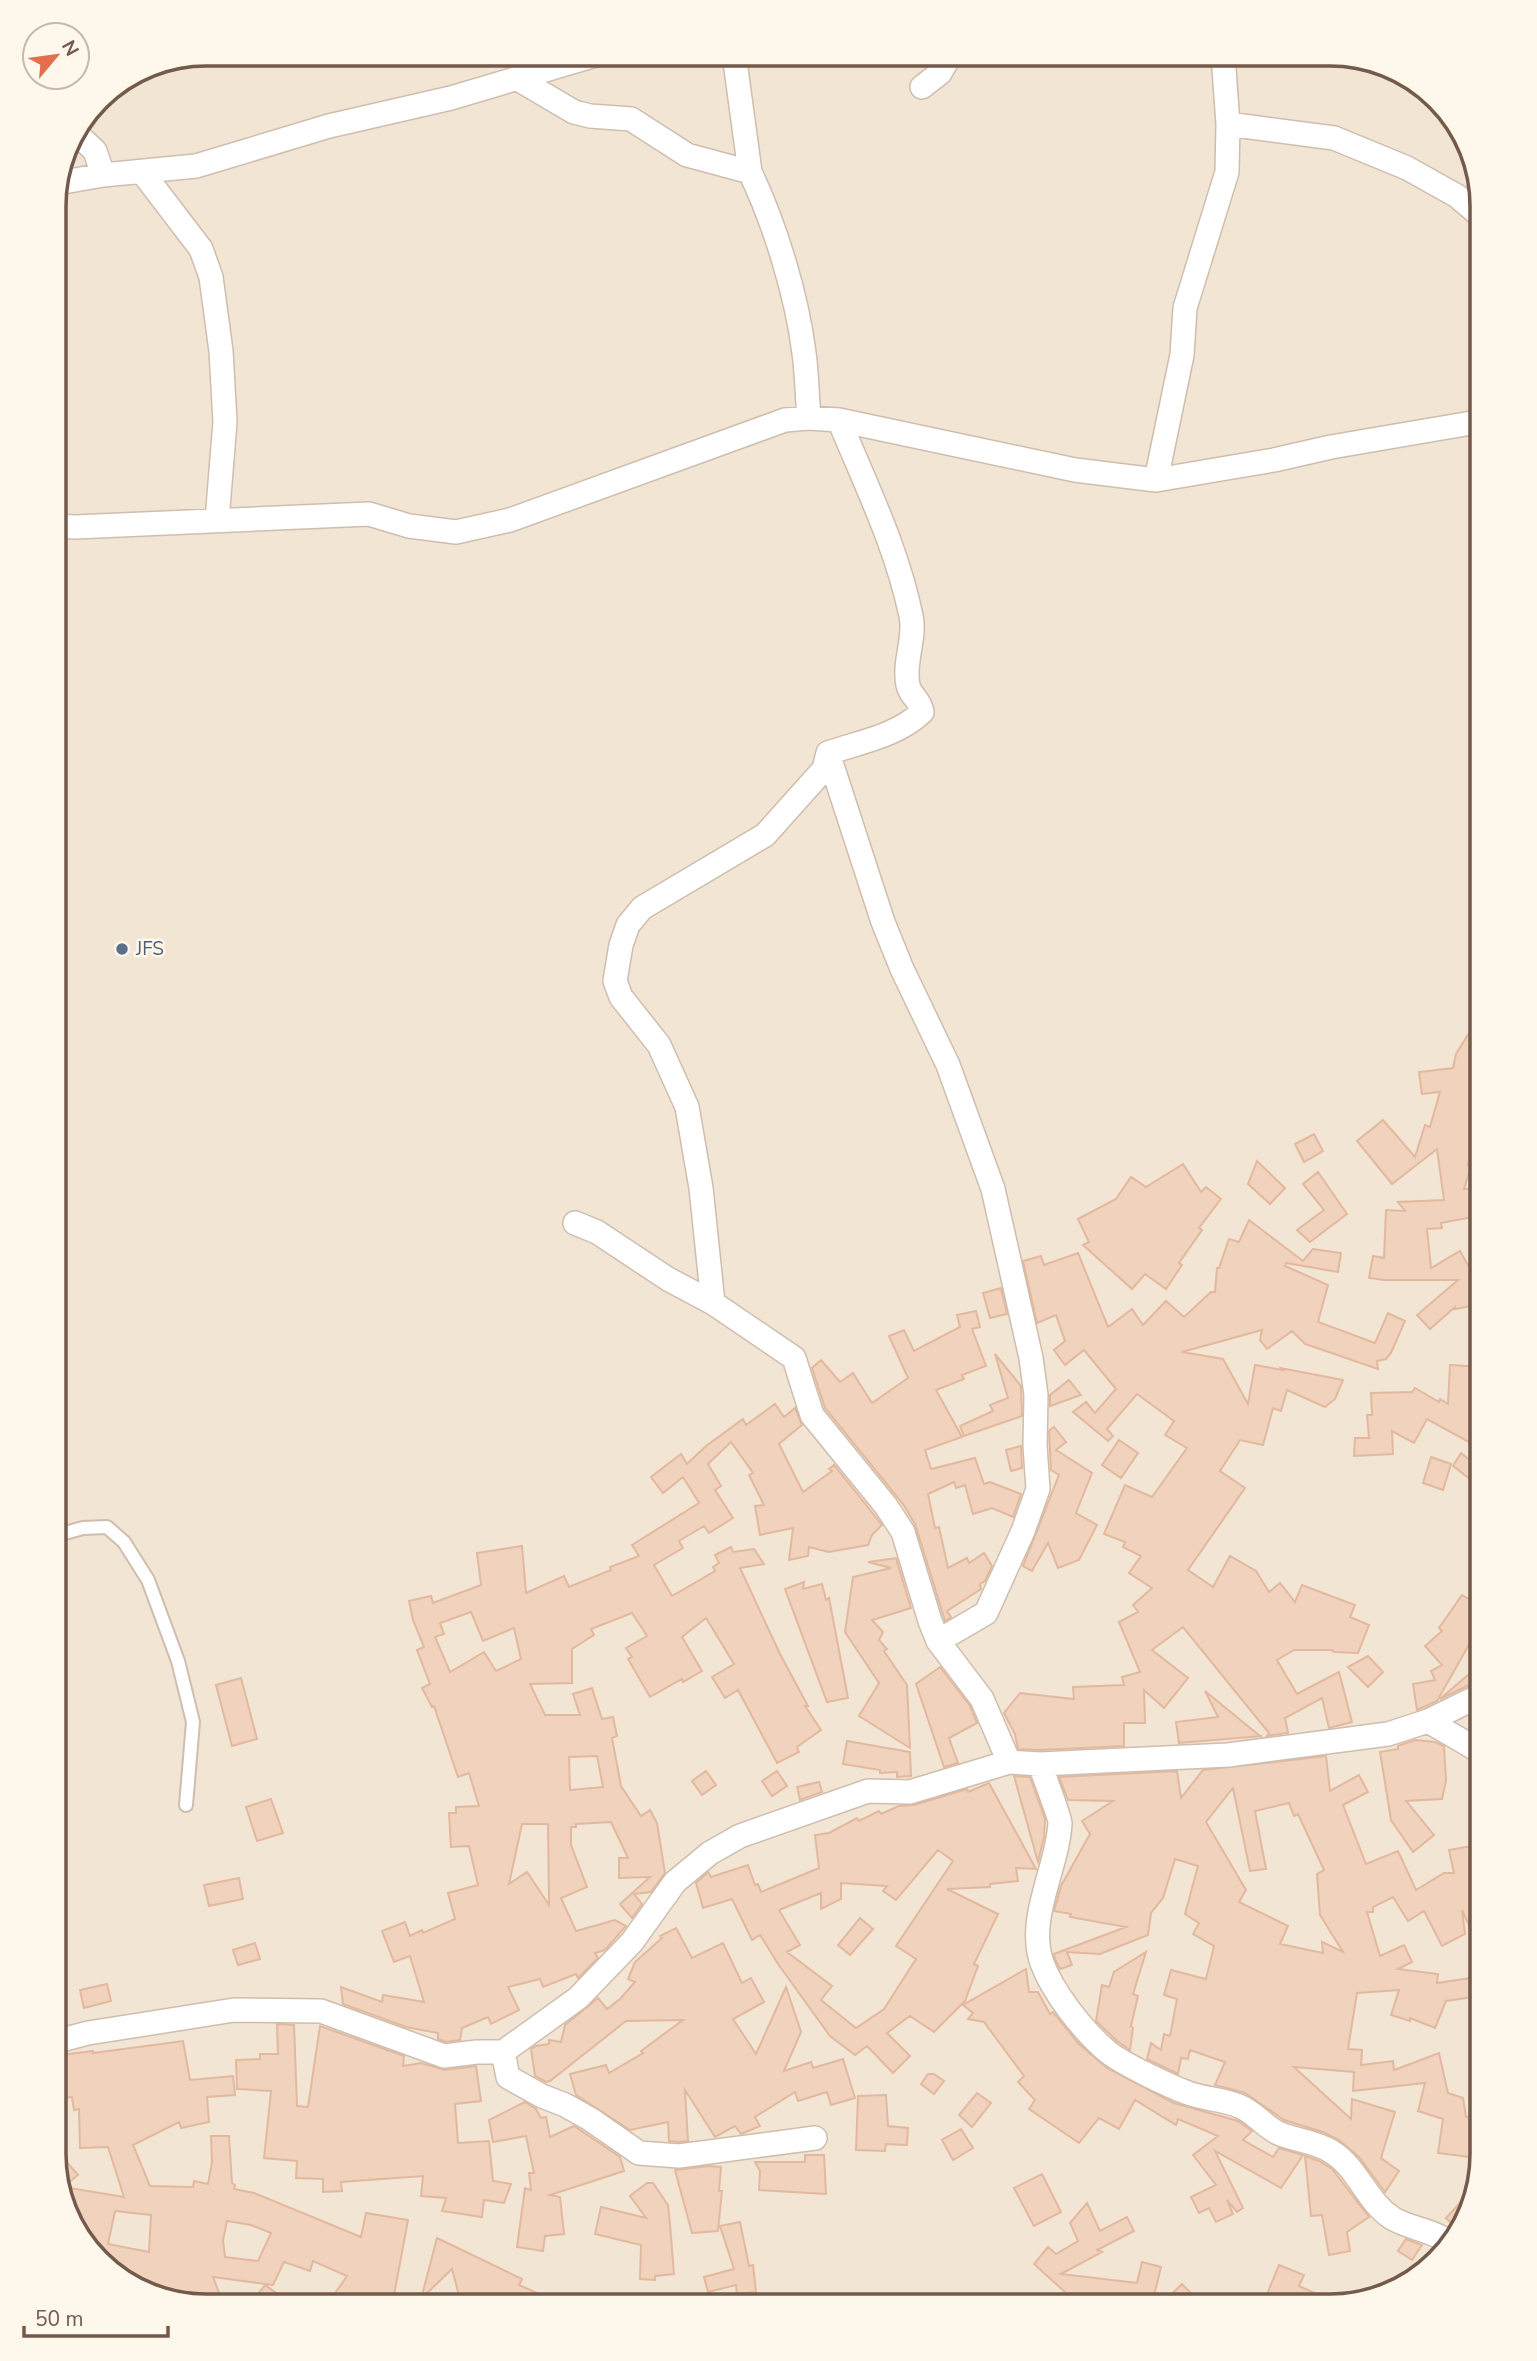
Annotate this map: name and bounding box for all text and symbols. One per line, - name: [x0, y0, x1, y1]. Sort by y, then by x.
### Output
- north arrow: [21, 21, 91, 91]
- text: N: [55, 36, 85, 61]
- place label: JFS: [135, 936, 164, 962]
- marker: JFS: [114, 941, 130, 957]
- scale bar: [24, 2294, 168, 2338]
- text: 50 m: [35, 2305, 84, 2333]

